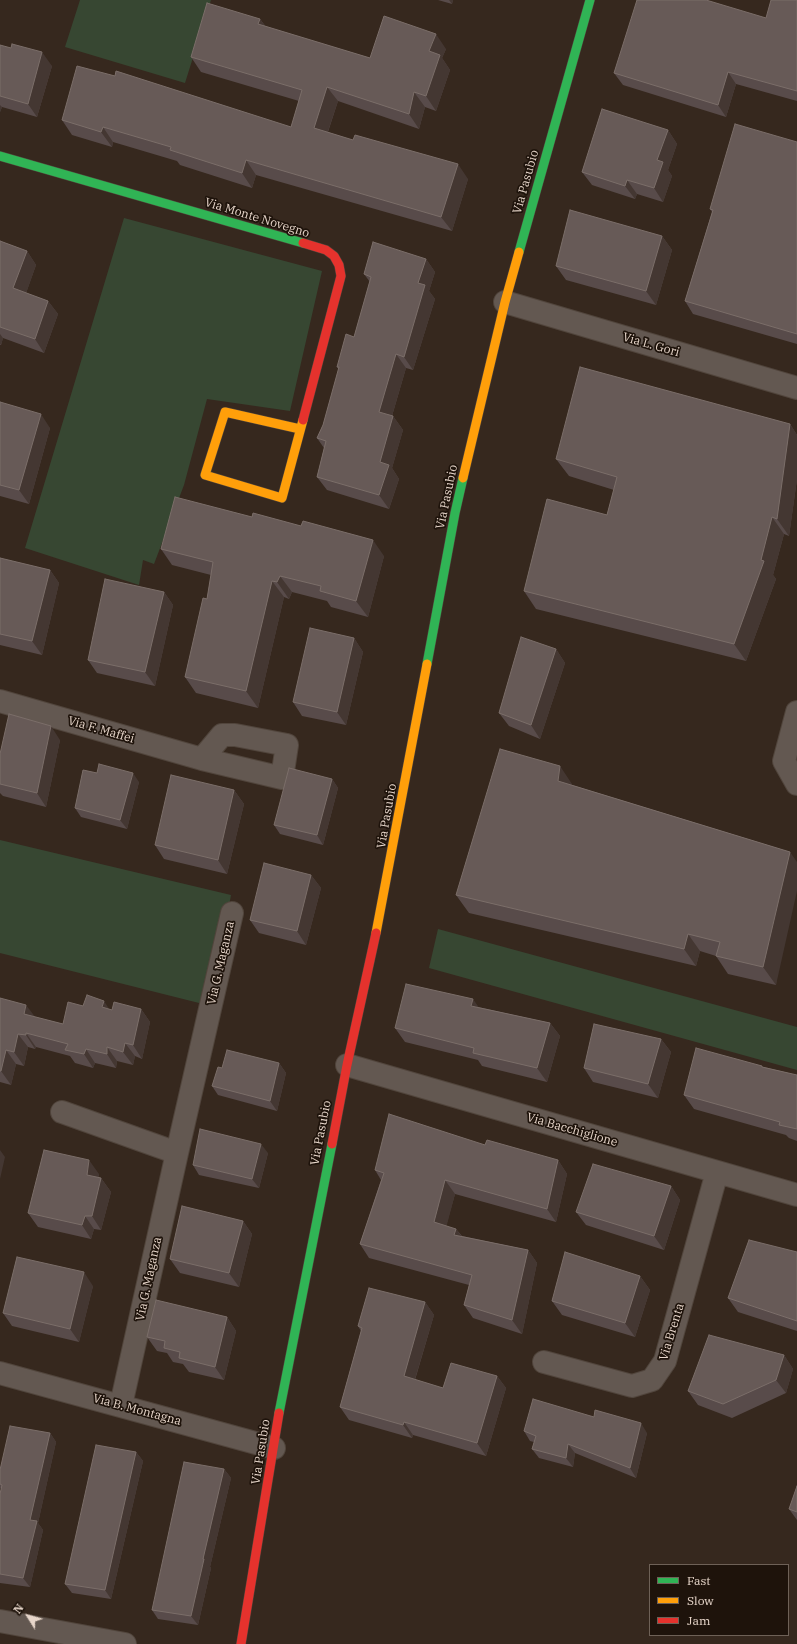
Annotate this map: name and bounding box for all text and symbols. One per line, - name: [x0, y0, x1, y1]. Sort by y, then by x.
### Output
- street label: Via Pasubio: [510, 148, 542, 216]
- street label: Via Monte Novegno: [203, 195, 311, 241]
- street label: Via L. Gori: [621, 330, 681, 360]
- street label: Via Pasubio: [433, 463, 461, 531]
- street label: Via F. Maffei: [66, 714, 136, 746]
- street label: Via Pasubio: [374, 782, 400, 850]
- street label: Via G. Maganza: [204, 920, 238, 1006]
- street label: Via Pasubio: [308, 1099, 334, 1167]
- street label: Via Bacchiglione: [525, 1110, 619, 1150]
- street label: Via G. Maganza: [133, 1236, 165, 1322]
- street label: Via Brenta: [656, 1302, 688, 1362]
- street label: Via B. Montagna: [91, 1391, 183, 1429]
- street label: Via Pasubio: [249, 1418, 273, 1486]
- legend: [649, 1564, 789, 1636]
- text: Fast: [687, 1573, 711, 1588]
- text: Slow: [687, 1593, 714, 1608]
- north arrow: [8, 1596, 48, 1636]
- text: N: [10, 1601, 27, 1616]
- text: Jam: [687, 1613, 710, 1628]

